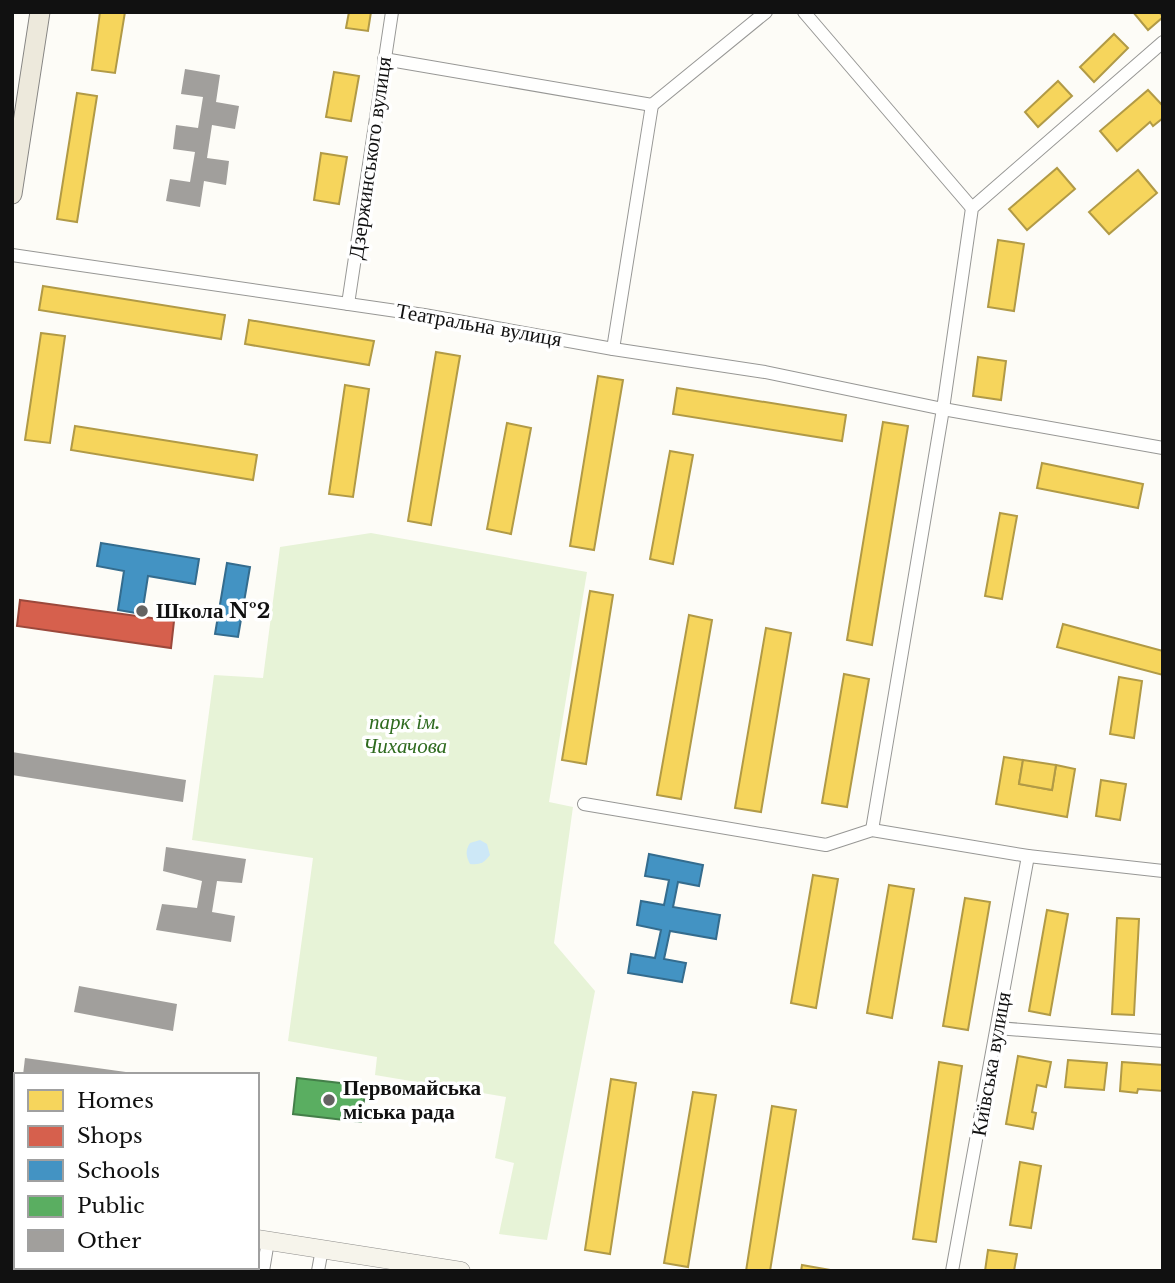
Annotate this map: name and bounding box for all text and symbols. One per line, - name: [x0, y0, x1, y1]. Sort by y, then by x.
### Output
- street label: Дзержинського вулиця: [343, 55, 397, 261]
- street label: Театральна вулиця: [394, 298, 564, 352]
- place label: Школа №2: [156, 598, 270, 624]
- marker: Школа №2: [134, 603, 150, 619]
- park label: парк ім. Чихачова: [363, 709, 447, 759]
- street label: Київська вулиця: [965, 989, 1017, 1138]
- legend: [14, 1073, 259, 1269]
- place label: Первомайська міська рада: [343, 1075, 482, 1125]
- text: Homes: [77, 1088, 154, 1114]
- marker: Первомайська міська рада: [321, 1092, 337, 1108]
- text: Shops: [77, 1123, 143, 1149]
- text: Schools: [77, 1158, 160, 1184]
- text: Public: [77, 1193, 144, 1219]
- text: Other: [77, 1228, 141, 1254]

